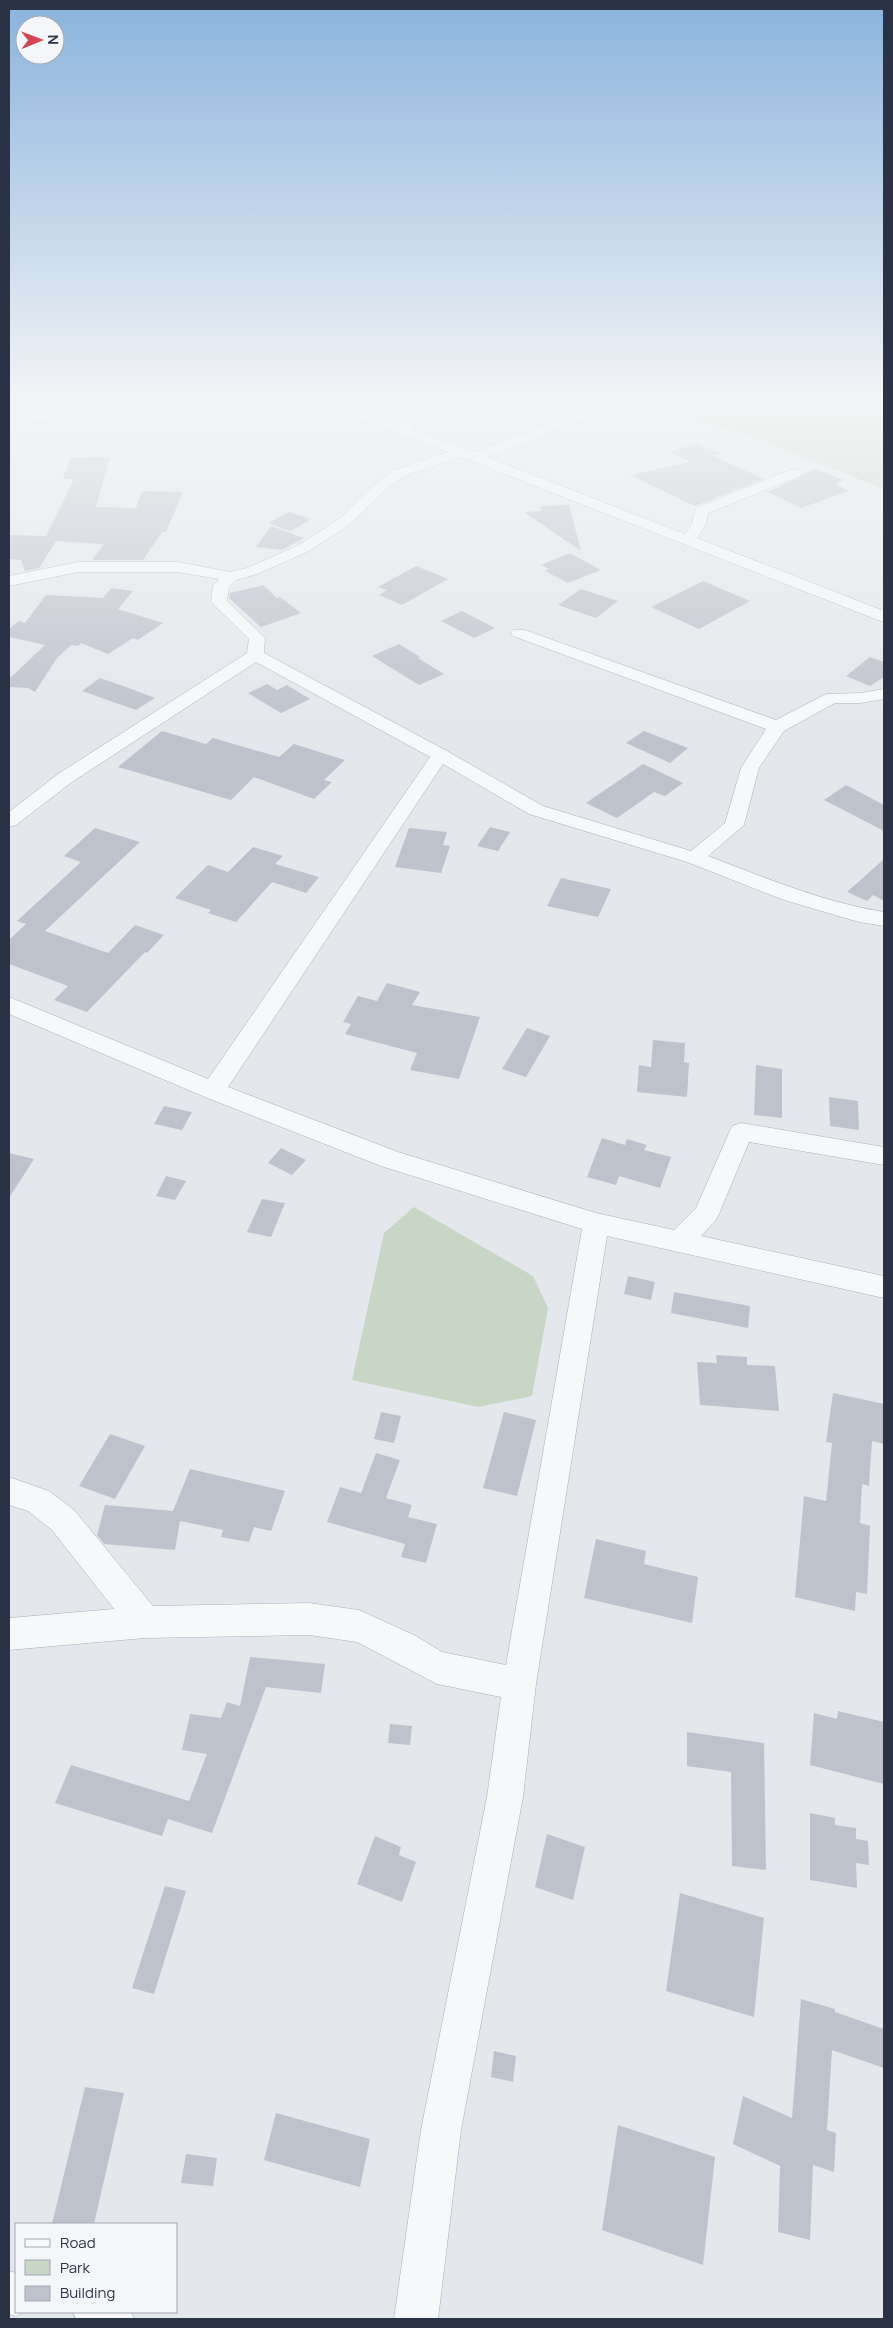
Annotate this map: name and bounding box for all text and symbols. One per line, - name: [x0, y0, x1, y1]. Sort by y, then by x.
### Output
- north arrow: [15, 15, 65, 65]
- text: N: [44, 35, 63, 45]
- legend: [15, 2223, 178, 2313]
- text: Road: [60, 2232, 96, 2253]
- text: Park: [60, 2257, 90, 2278]
- text: Building: [60, 2282, 115, 2303]

